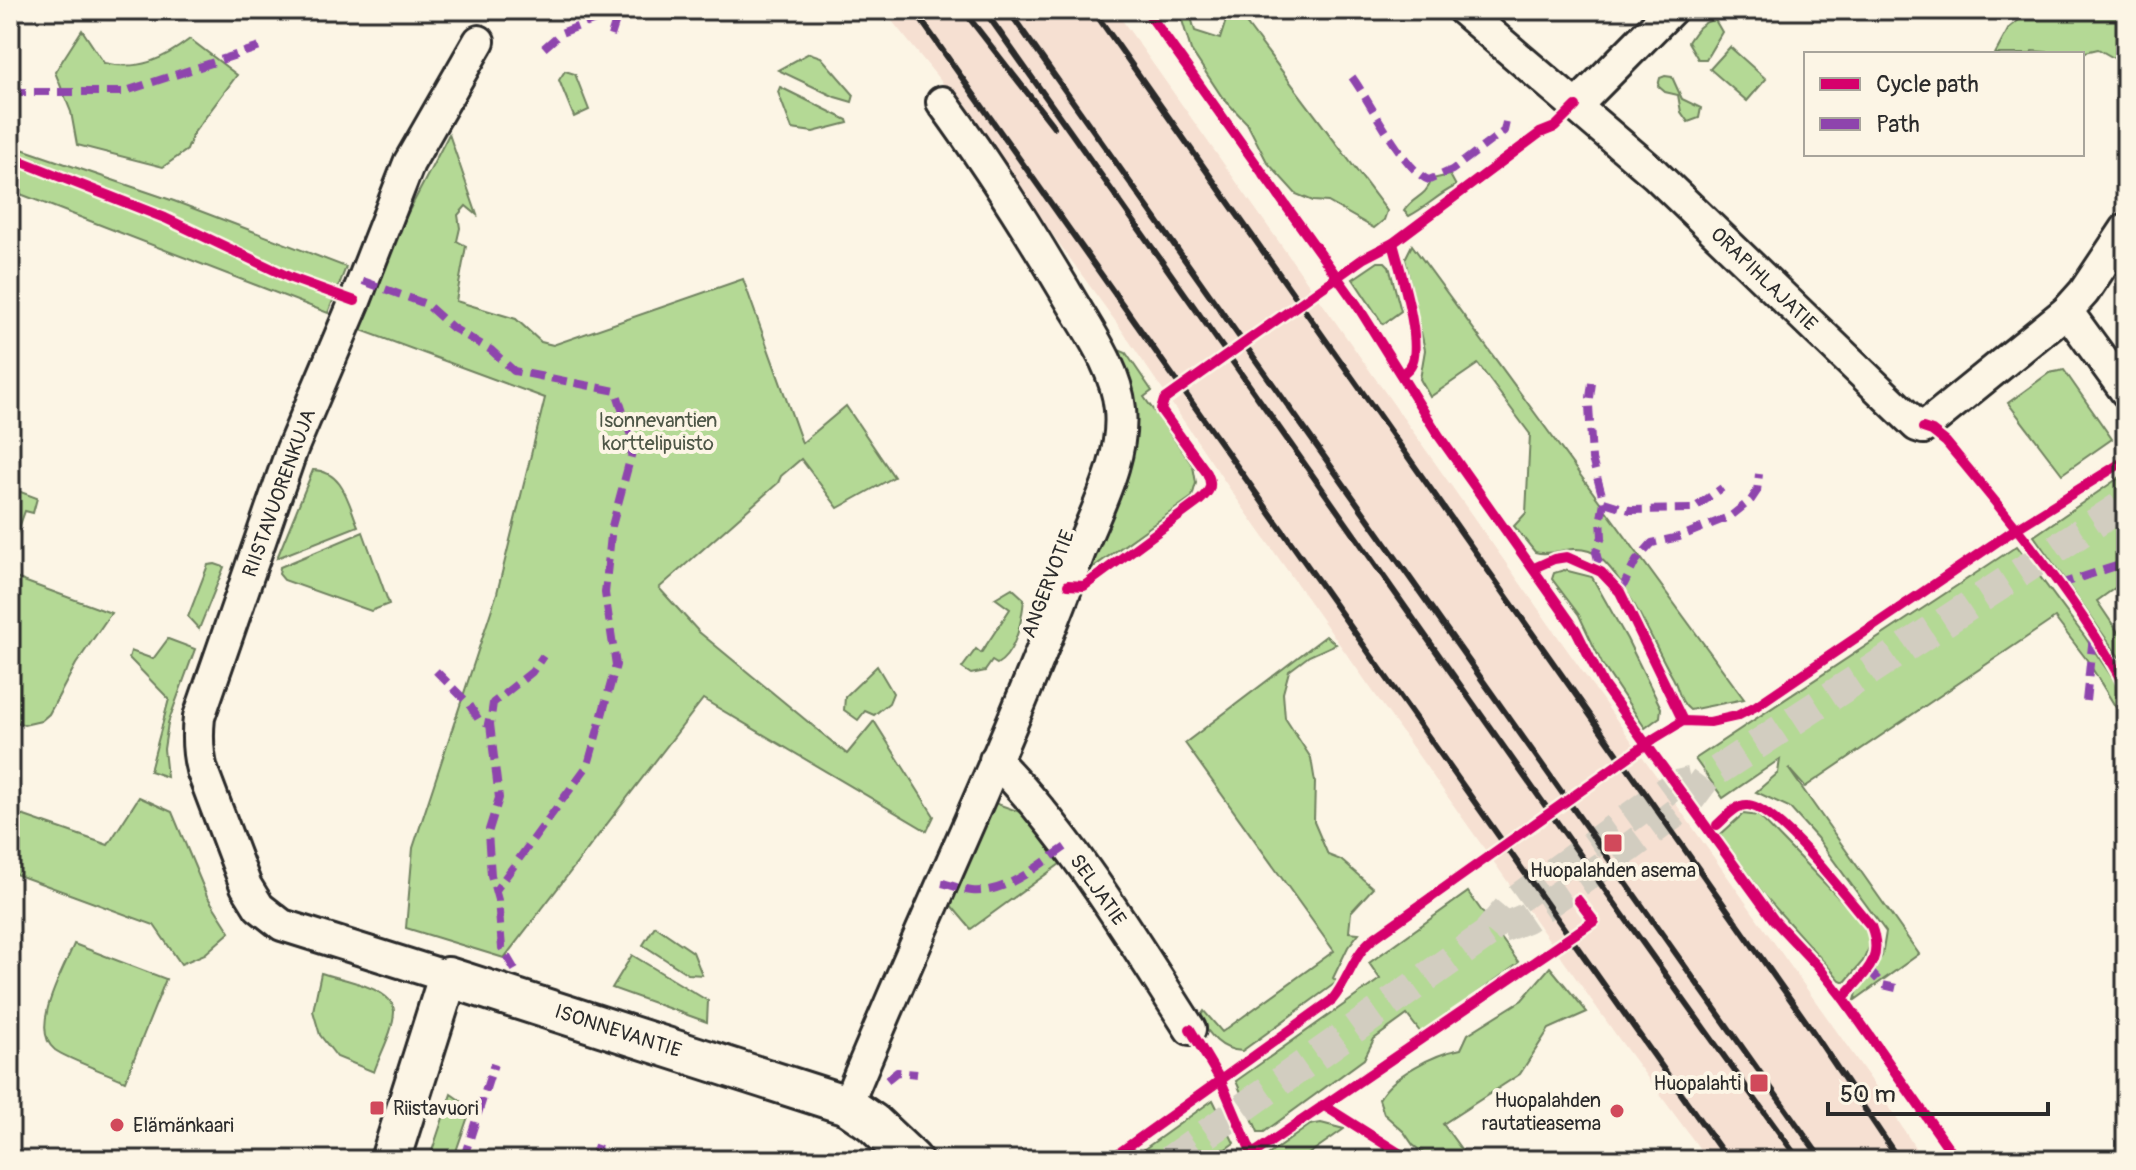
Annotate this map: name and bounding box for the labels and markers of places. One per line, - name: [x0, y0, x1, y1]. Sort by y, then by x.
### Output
- marker: Huopalahden asema: [1602, 832, 1624, 854]
- place label: Huopalahden asema: [1530, 858, 1696, 883]
- place label: Huopalahti: [1654, 1071, 1741, 1096]
- marker: Huopalahti: [1748, 1072, 1770, 1094]
- place label: Huopalahden rautatieasema: [1482, 1088, 1601, 1136]
- place label: Riistavuori: [393, 1096, 479, 1121]
- marker: Riistavuori: [368, 1099, 386, 1117]
- marker: Huopalahden rautatieasema: [1608, 1102, 1626, 1120]
- place label: Elämänkaari: [133, 1113, 234, 1138]
- marker: Elämänkaari: [108, 1116, 126, 1134]

